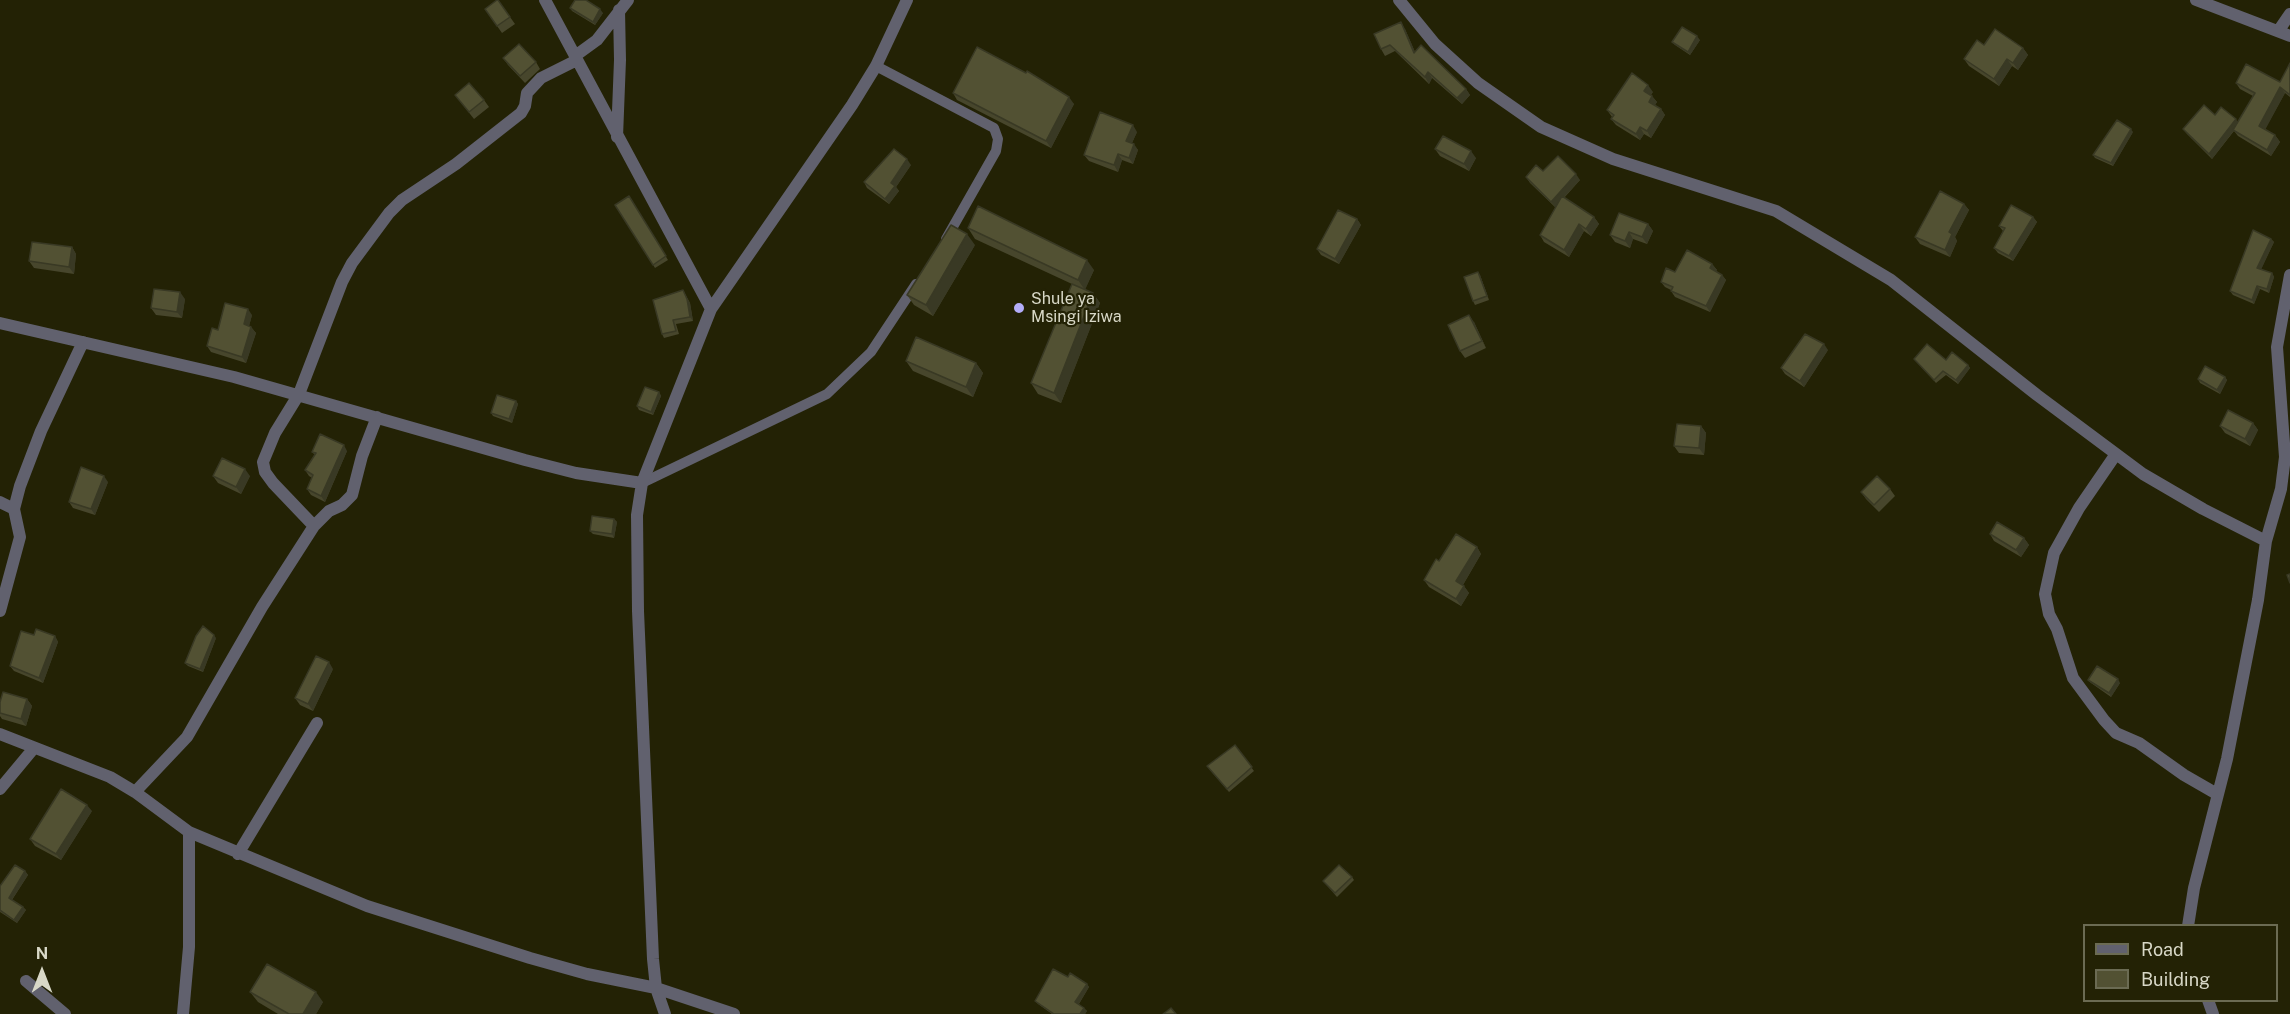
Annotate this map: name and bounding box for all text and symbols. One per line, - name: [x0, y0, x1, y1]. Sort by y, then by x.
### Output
- place label: Shule ya Msingi Iziwa: [1031, 289, 1122, 327]
- marker: Shule ya Msingi Iziwa: [1012, 301, 1026, 315]
- legend: [2083, 924, 2278, 1002]
- text: Road: [2141, 939, 2184, 960]
- north arrow: [12, 942, 72, 1002]
- text: N: [36, 944, 48, 963]
- text: Building: [2141, 969, 2210, 990]

